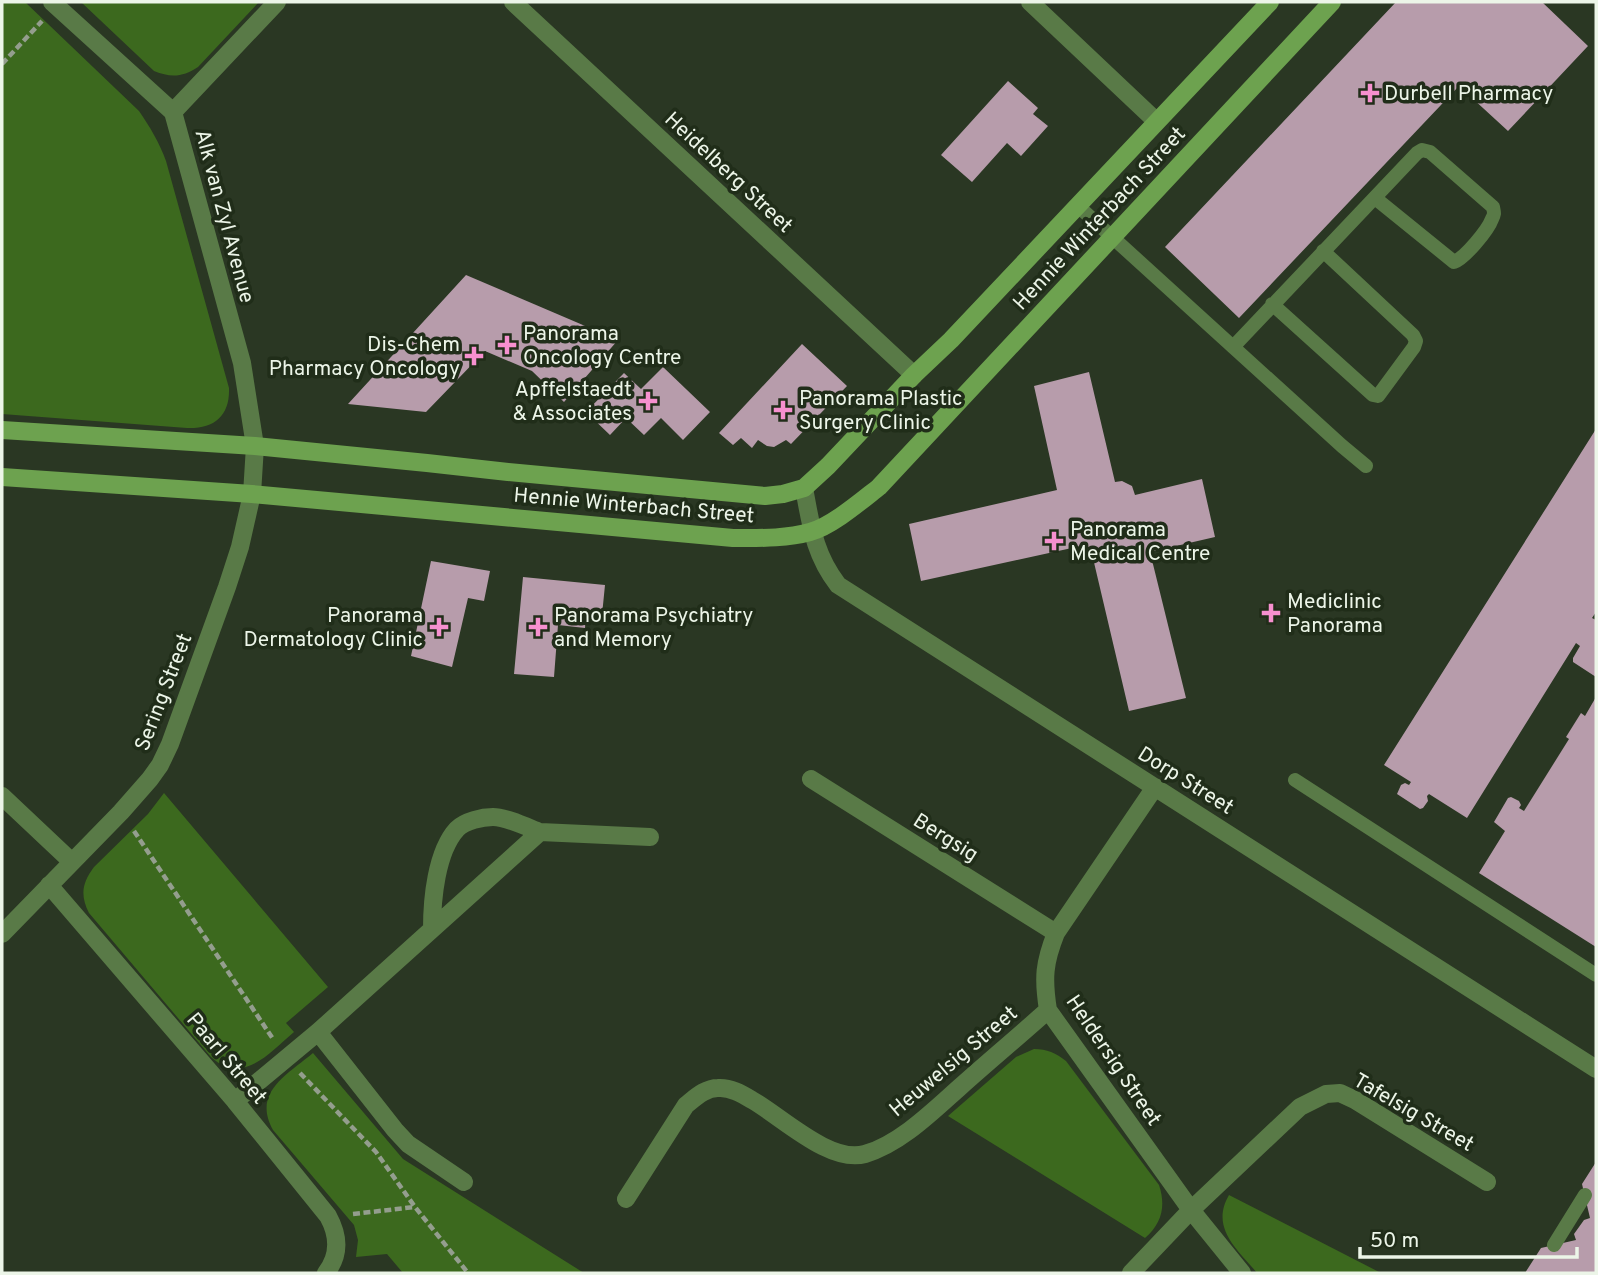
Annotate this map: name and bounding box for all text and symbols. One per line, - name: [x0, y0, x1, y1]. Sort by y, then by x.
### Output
- place label: Durbell Pharmacy: [1384, 81, 1553, 108]
- marker: Durbell Pharmacy: [1362, 85, 1378, 101]
- street label: Heidelberg Street: [658, 107, 798, 240]
- street label: Hennie Winterbach Street: [1008, 121, 1192, 317]
- street label: Alk van Zyl Avenue: [187, 127, 260, 306]
- place label: Panorama Oncology Centre: [523, 321, 681, 372]
- place label: Dis-Chem Pharmacy Oncology: [269, 332, 460, 383]
- marker: Panorama Oncology Centre: [497, 335, 517, 355]
- marker: Dis-Chem Pharmacy Oncology: [466, 348, 482, 364]
- place label: Apffelstaedt & Associates: [513, 377, 632, 428]
- place label: Panorama Plastic Surgery Clinic: [799, 386, 963, 437]
- marker: Apffelstaedt & Associates: [638, 391, 658, 411]
- marker: Panorama Plastic Surgery Clinic: [773, 400, 793, 420]
- street label: Hennie Winterbach Street: [512, 483, 755, 530]
- place label: Panorama Medical Centre: [1070, 517, 1210, 568]
- marker: Panorama Medical Centre: [1044, 531, 1064, 551]
- place label: Mediclinic Panorama: [1287, 589, 1383, 640]
- place label: Panorama Dermatology Clinic: [244, 603, 423, 654]
- place label: Panorama Psychiatry and Memory: [554, 603, 753, 654]
- marker: Mediclinic Panorama: [1261, 603, 1281, 623]
- marker: Panorama Dermatology Clinic: [429, 617, 449, 637]
- marker: Panorama Psychiatry and Memory: [528, 617, 548, 637]
- street label: Sering Street: [130, 630, 199, 755]
- street label: Dorp Street: [1132, 741, 1238, 821]
- street label: Bergsig: [908, 808, 983, 869]
- street label: Heldersig Street: [1059, 990, 1167, 1132]
- street label: Heuwelsig Street: [884, 1001, 1024, 1124]
- street label: Paarl Street: [180, 1008, 272, 1110]
- street label: Tafelsig Street: [1348, 1068, 1478, 1159]
- scale bar: [1360, 1216, 1577, 1260]
- text: 50 m: [1370, 1228, 1419, 1255]

